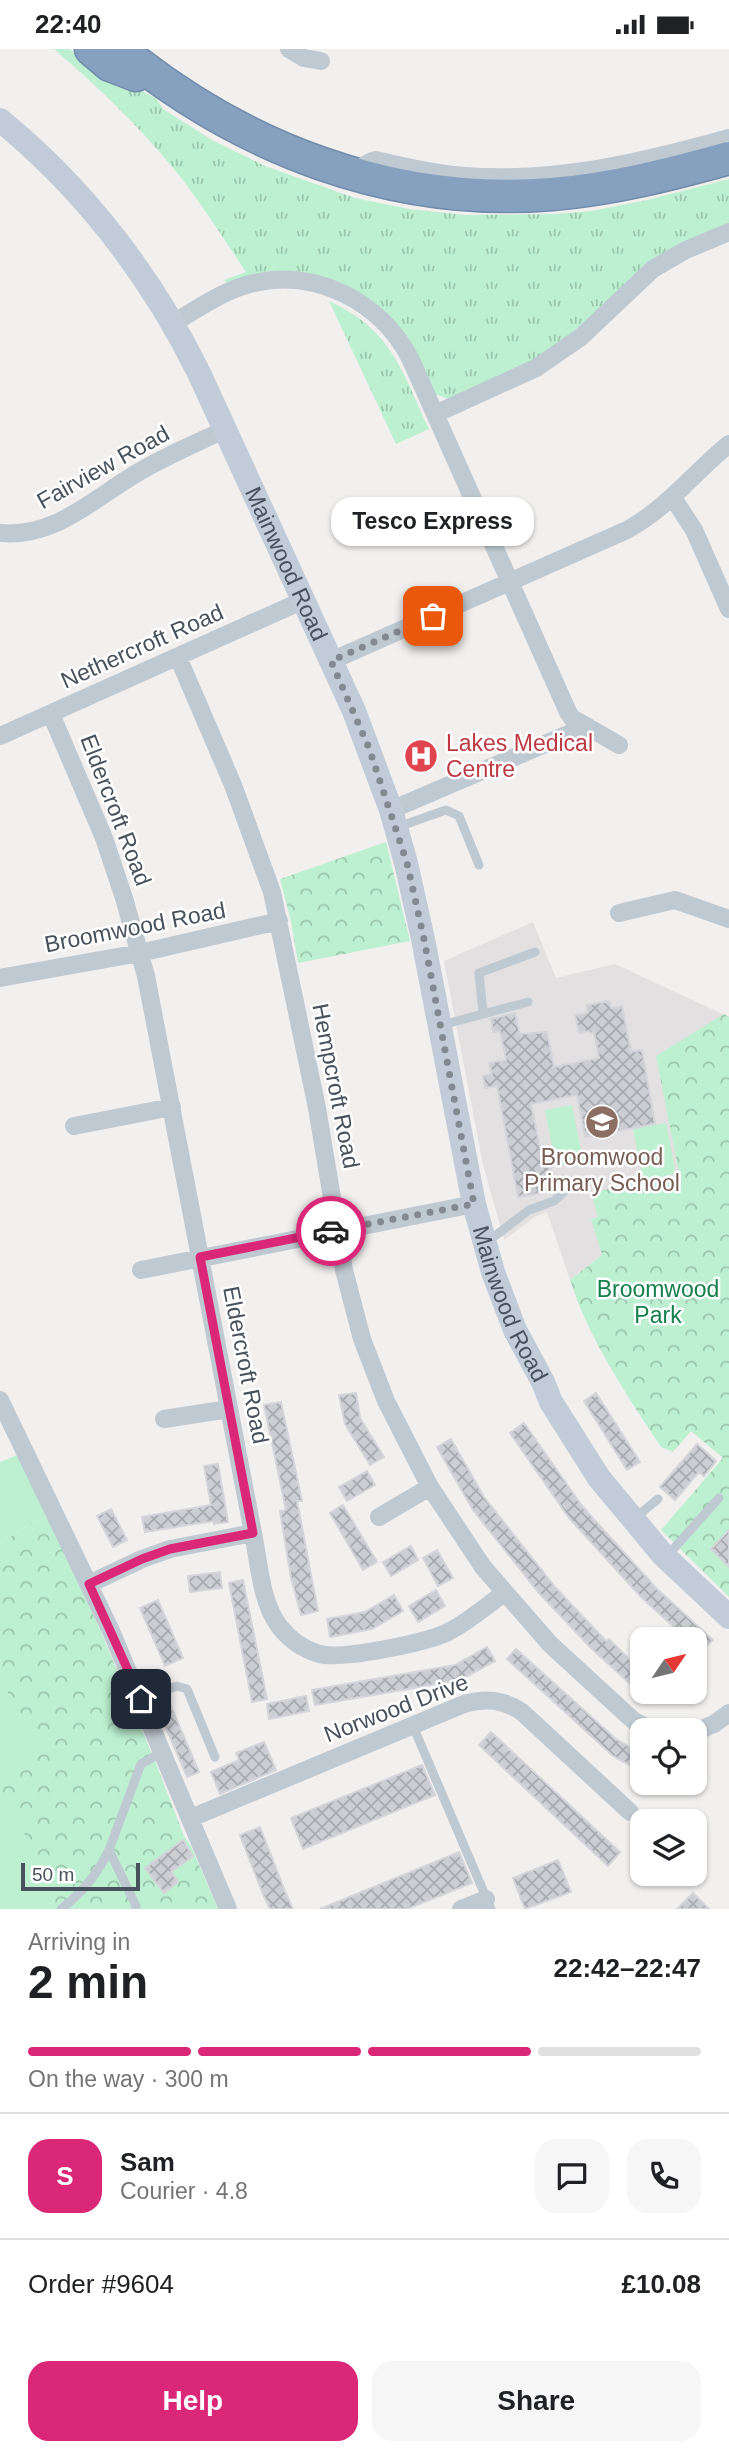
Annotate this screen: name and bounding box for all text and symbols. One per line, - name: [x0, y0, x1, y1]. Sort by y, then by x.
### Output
- text: 22:40: [35, 9, 102, 39]
- street label: Fairview Road: [32, 420, 174, 514]
- street label: Mainwood Road: [240, 483, 333, 645]
- callout: Tesco Express: [332, 497, 534, 546]
- text: Tesco Express: [352, 508, 513, 534]
- pin: [403, 586, 463, 646]
- icon: bag: [414, 597, 452, 635]
- street label: Nethercroft Road: [57, 599, 227, 693]
- place label: Lakes Medical Centre: [446, 730, 593, 782]
- street label: Eldercroft Road: [75, 731, 157, 889]
- hospital icon: Lakes Medical Centre: [402, 737, 440, 775]
- street label: Broomwood Road: [42, 897, 228, 957]
- street label: Hempcroft Road: [307, 1001, 365, 1171]
- school or university icon: Broomwood Primary School: [583, 1103, 621, 1141]
- place label: Broomwood Primary School: [524, 1144, 680, 1196]
- courier: [296, 1196, 366, 1266]
- icon: car: [312, 1212, 350, 1250]
- street label: Mainwood Road: [468, 1223, 553, 1386]
- park label: Broomwood Park: [597, 1276, 719, 1328]
- street label: Eldercroft Road: [218, 1284, 274, 1446]
- north arrow: [630, 1627, 707, 1705]
- map controls: [630, 1627, 707, 1886]
- pin: [111, 1669, 171, 1729]
- street label: Norwood Drive: [320, 1669, 472, 1747]
- icon: home: [122, 1680, 160, 1718]
- button: locate: [630, 1718, 707, 1795]
- button: layers: [630, 1809, 707, 1886]
- scale bar: [21, 1860, 140, 1892]
- text: 50 m: [32, 1864, 74, 1885]
- text: Arriving in: [28, 1929, 130, 1955]
- text: 22:42–22:47: [554, 1953, 701, 1983]
- text: 2 min: [28, 1956, 148, 2008]
- text: On the way · 300 m: [28, 2066, 229, 2092]
- button: chat: [535, 2139, 609, 2213]
- button: phone: [627, 2139, 701, 2213]
- text: Sam: [120, 2147, 175, 2177]
- text: S: [56, 2161, 74, 2191]
- text: Courier · 4.8: [120, 2178, 248, 2204]
- text: Order #9604: [28, 2269, 174, 2299]
- text: £10.08: [621, 2269, 701, 2299]
- button: Help: [28, 2361, 358, 2441]
- button: Share: [372, 2361, 701, 2441]

